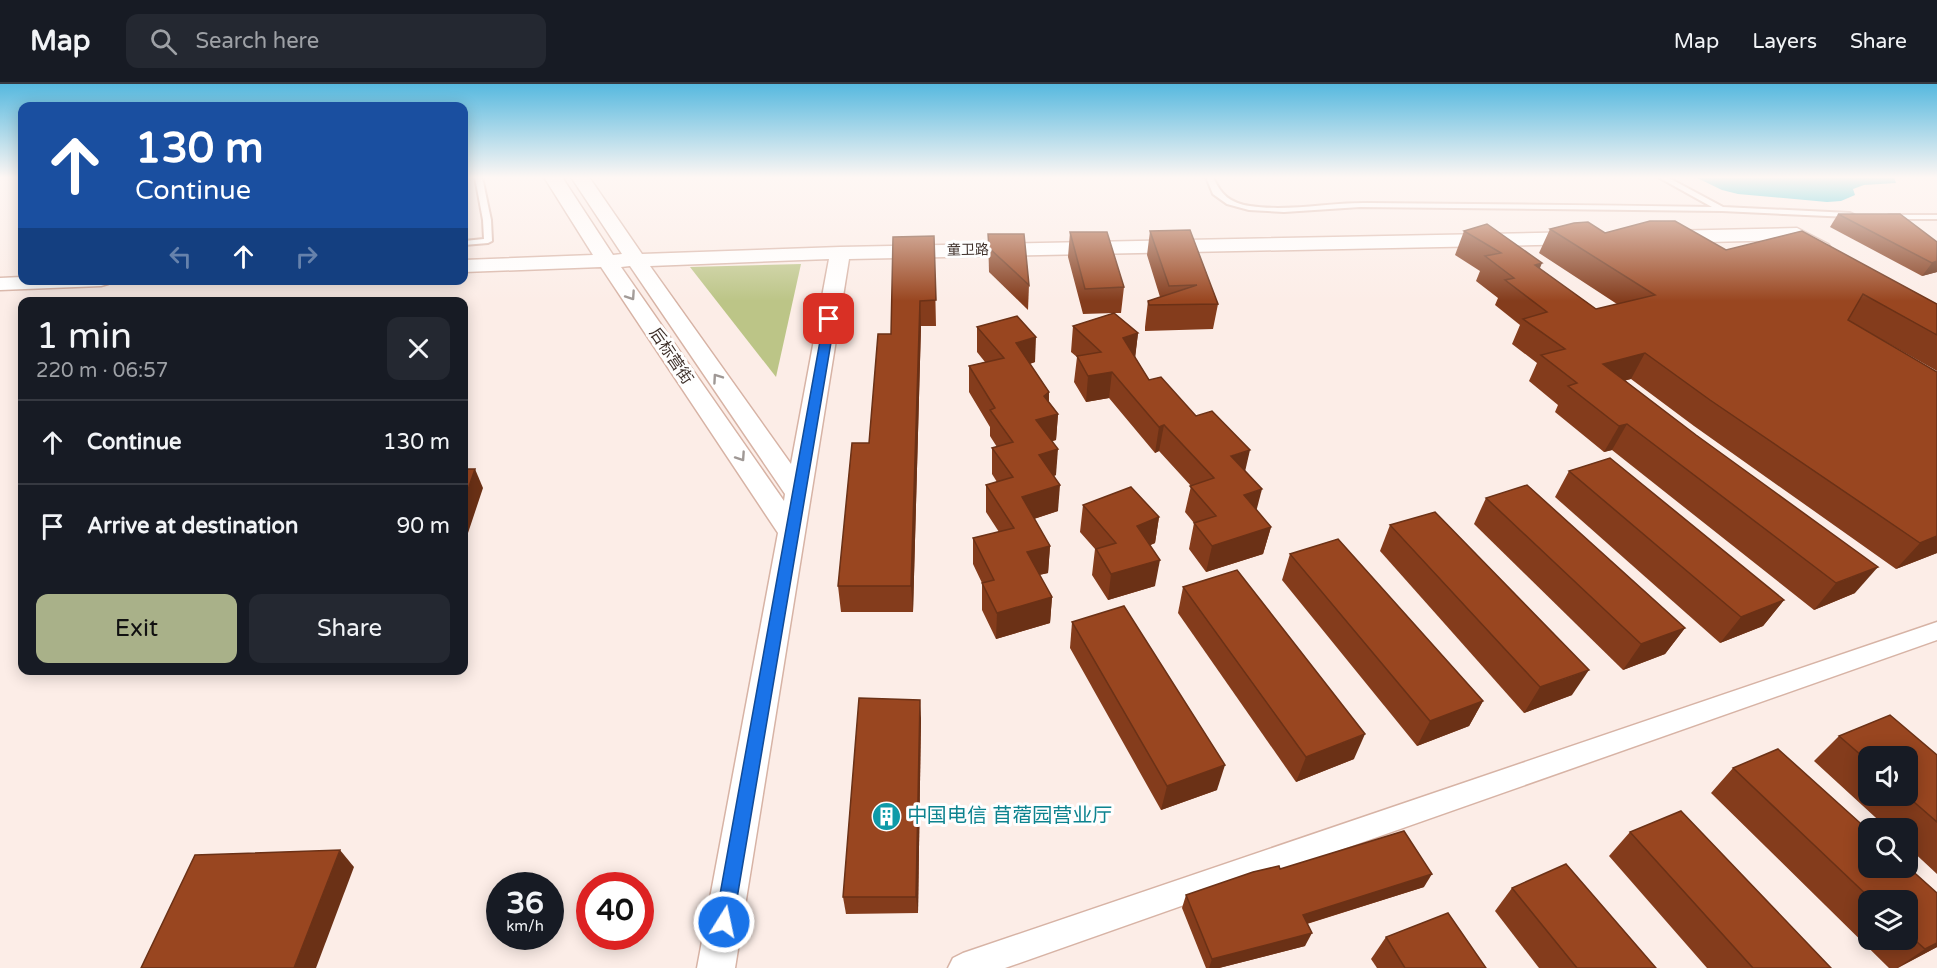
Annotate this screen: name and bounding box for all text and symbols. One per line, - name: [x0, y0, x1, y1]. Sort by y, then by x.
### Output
- search box: [126, 14, 546, 68]
- text: Map: [30, 24, 90, 58]
- icon: search: [147, 25, 180, 58]
- text: Search here: [195, 28, 319, 54]
- text: Map: [1674, 29, 1719, 54]
- text: Layers: [1752, 29, 1817, 54]
- text: Share: [1850, 29, 1907, 54]
- text: 130 m: [135, 123, 264, 174]
- icon: ahead: [36, 126, 114, 204]
- text: Continue: [135, 174, 251, 207]
- icon: left: [164, 240, 197, 273]
- icon: ahead: [227, 240, 260, 273]
- icon: right: [290, 240, 323, 273]
- street label: 童卫路: [947, 241, 989, 259]
- one-way arrow: [624, 290, 635, 301]
- pin: [803, 293, 854, 344]
- icon: arrive: [812, 302, 845, 335]
- text: 1 min: [36, 315, 132, 358]
- button: close: [387, 317, 450, 380]
- street label: 后标营街: [645, 324, 697, 388]
- text: 220 m · 06:57: [36, 359, 168, 383]
- one-way arrow: [713, 373, 724, 384]
- icon: ahead: [36, 426, 69, 459]
- text: Continue: [87, 429, 182, 455]
- text: 130 m: [383, 429, 450, 455]
- one-way arrow: [733, 451, 744, 462]
- icon: arrive: [36, 510, 69, 543]
- text: Arrive at destination: [87, 513, 298, 539]
- text: 90 m: [396, 513, 450, 539]
- button: Exit: [36, 594, 237, 663]
- button: Share: [249, 594, 450, 663]
- map controls: [1858, 746, 1918, 950]
- button: sound: [1858, 746, 1918, 806]
- building icon: 中国电信 苜蓿园营业厅: [870, 800, 902, 832]
- place label: 中国电信 苜蓿园营业厅: [907, 804, 1112, 828]
- button: search: [1858, 818, 1918, 878]
- speed limit sign: 40: [576, 872, 654, 950]
- text: 36: [506, 885, 544, 922]
- position arrow: [692, 890, 756, 954]
- button: layers: [1858, 890, 1918, 950]
- text: km/h: [506, 917, 544, 935]

